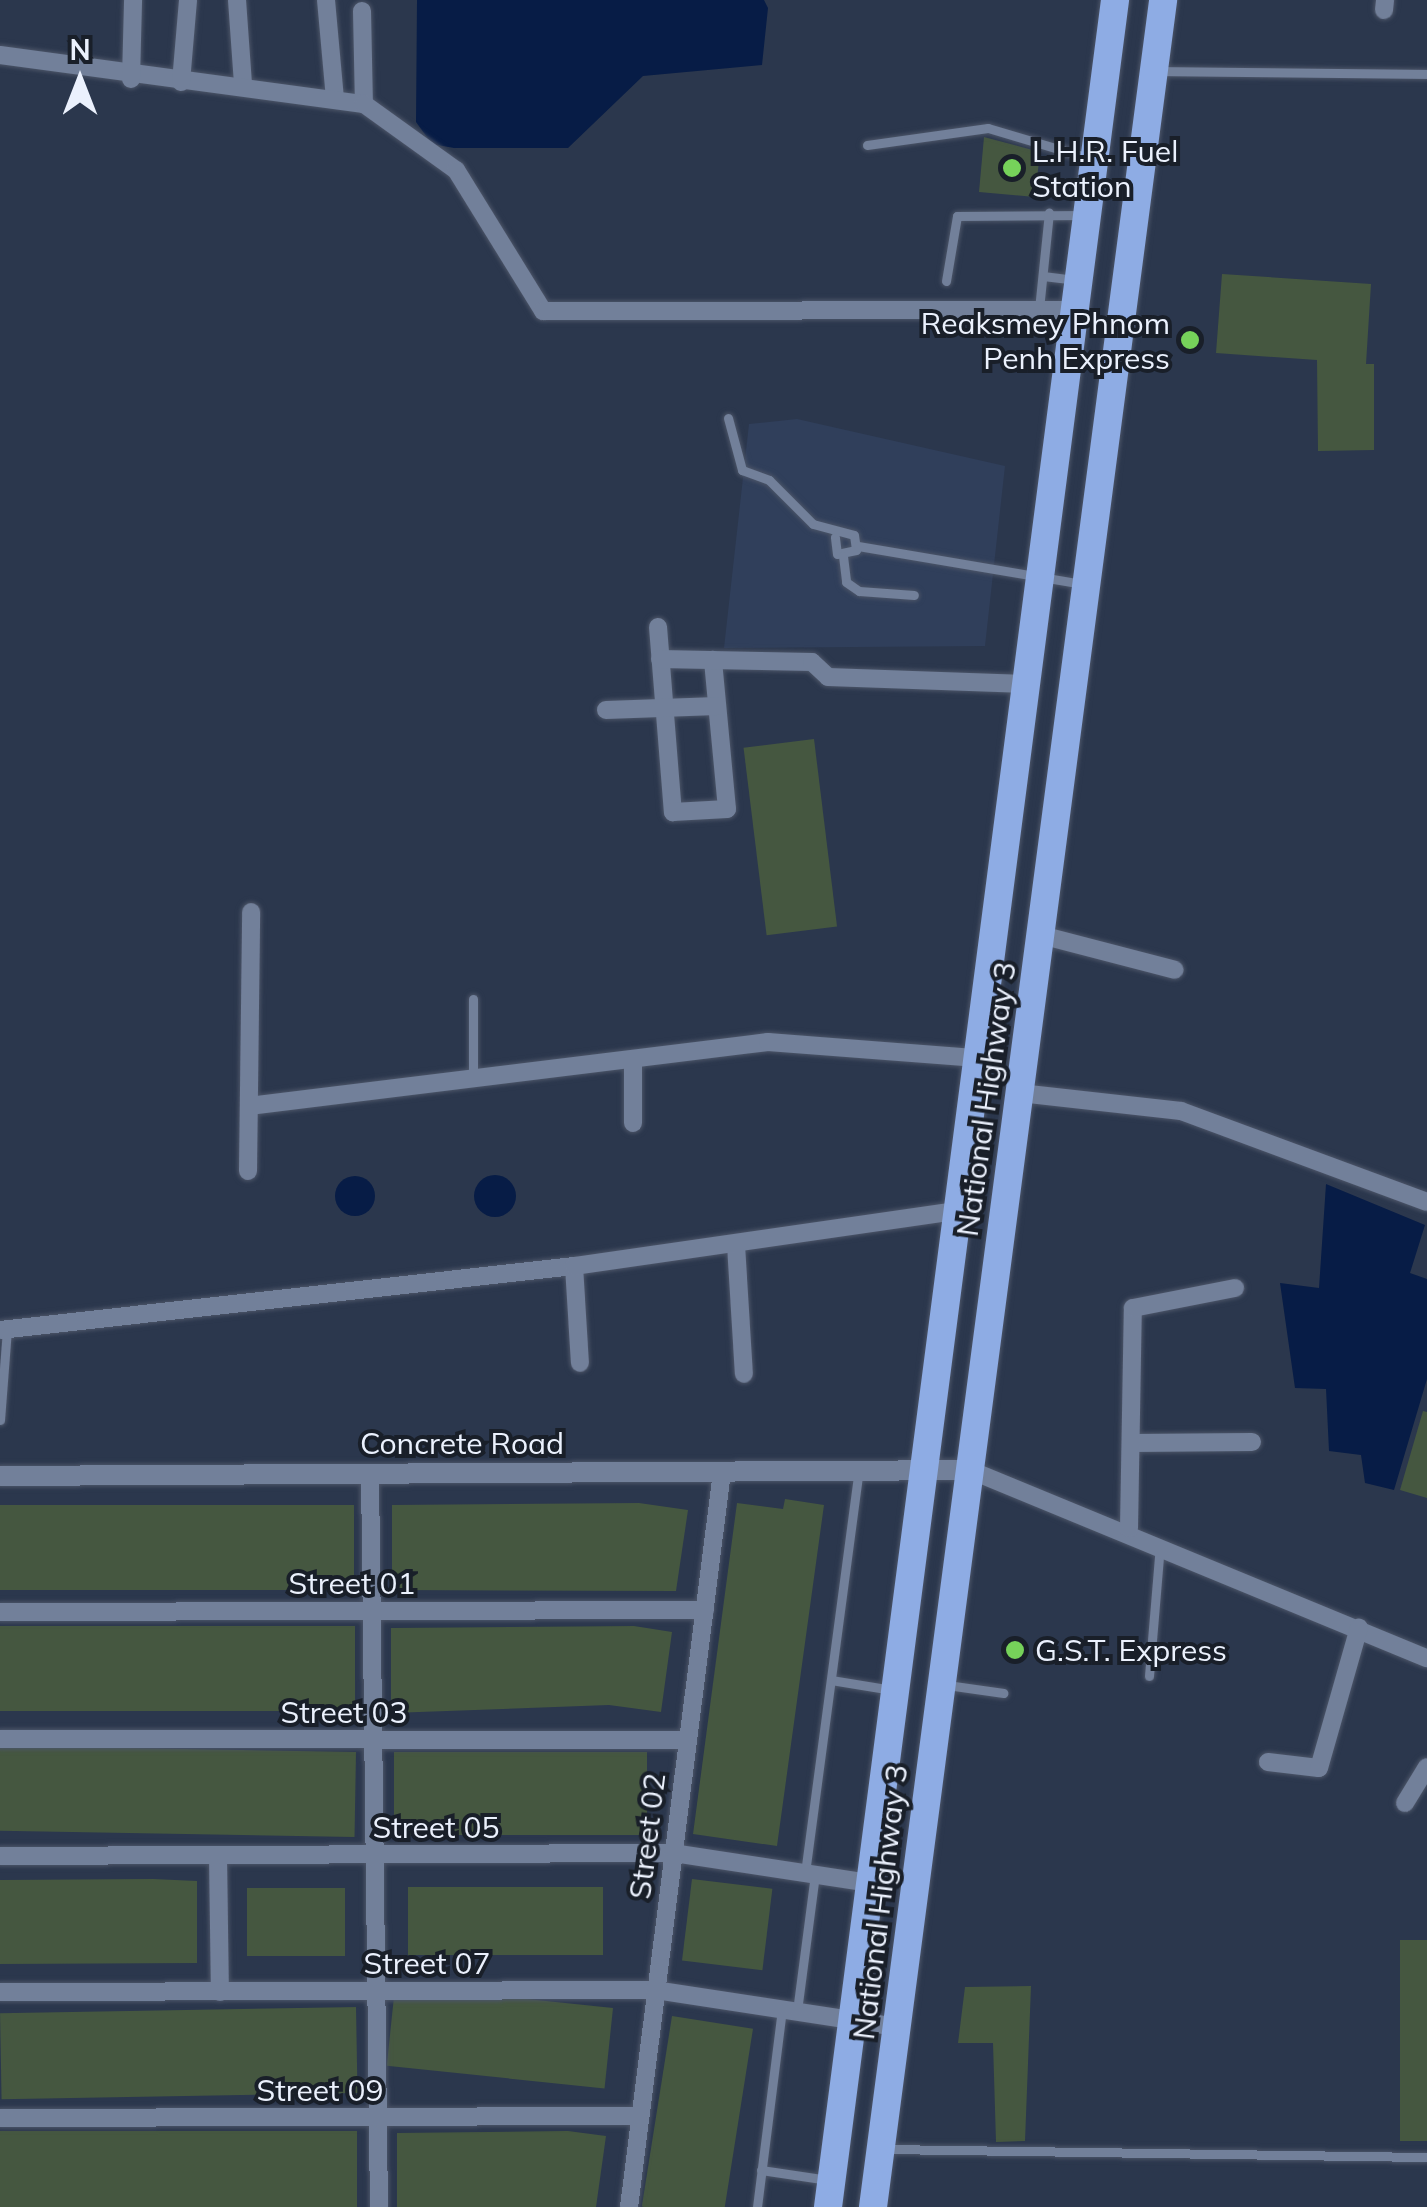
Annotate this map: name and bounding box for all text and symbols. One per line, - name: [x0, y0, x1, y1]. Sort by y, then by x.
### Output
- north arrow: [30, 30, 130, 130]
- text: N: [69, 32, 91, 67]
- place label: L.H.R. Fuel Station: [1032, 133, 1178, 204]
- marker: L.H.R. Fuel Station: [1001, 157, 1023, 179]
- place label: Reaksmey Phnom Penh Express: [921, 305, 1170, 376]
- marker: Reaksmey Phnom Penh Express: [1179, 329, 1201, 351]
- street label: National Highway 3: [949, 959, 1023, 1239]
- street label: Concrete Road: [360, 1425, 564, 1461]
- street label: Street 01: [289, 1565, 415, 1601]
- place label: G.S.T. Express: [1035, 1632, 1227, 1668]
- marker: G.S.T. Express: [1004, 1639, 1026, 1661]
- street label: Street 03: [281, 1694, 407, 1730]
- street label: National Highway 3: [845, 1762, 915, 2042]
- street label: Street 02: [621, 1771, 673, 1901]
- street label: Street 05: [373, 1809, 499, 1845]
- street label: Street 07: [364, 1945, 490, 1981]
- street label: Street 09: [257, 2072, 383, 2108]

